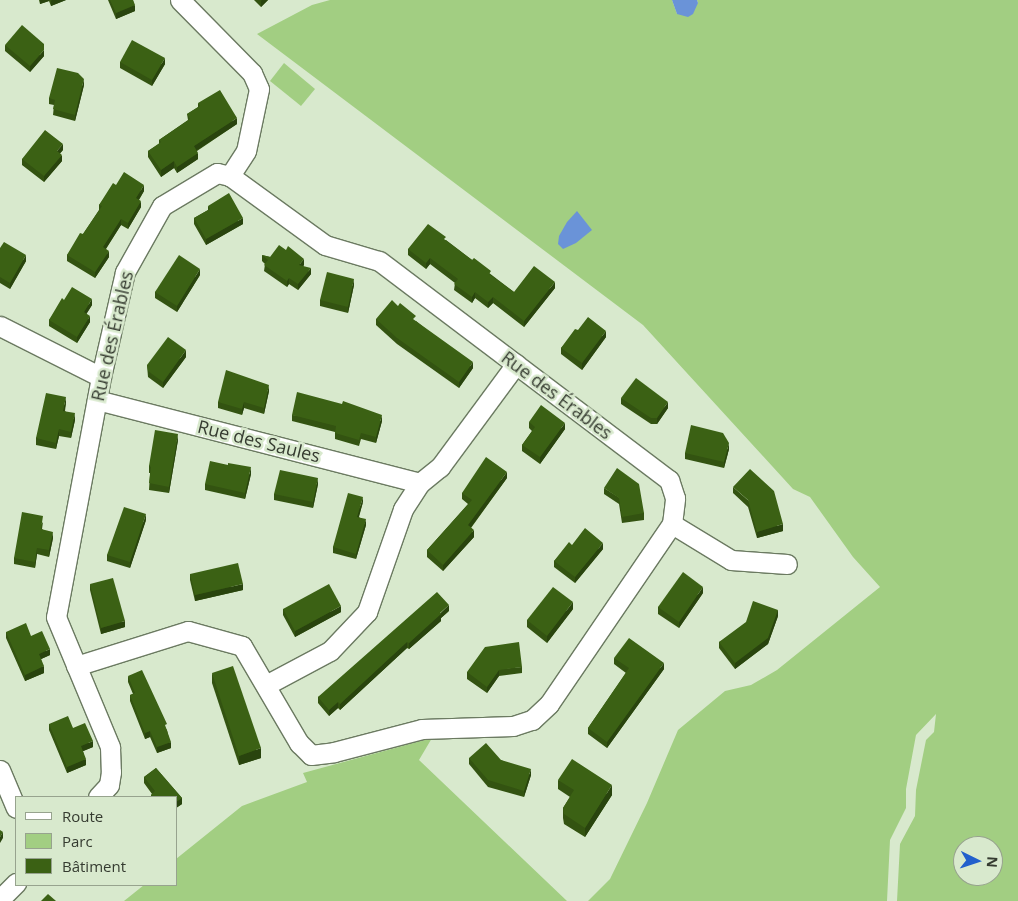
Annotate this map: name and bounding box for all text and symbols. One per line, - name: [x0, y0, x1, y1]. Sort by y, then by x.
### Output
- street label: Rue des Érables: [87, 269, 137, 403]
- street label: Rue des Érables: [497, 346, 617, 444]
- street label: Rue des Saules: [196, 415, 322, 467]
- legend: [15, 796, 178, 886]
- text: Route: [62, 806, 103, 826]
- text: Parc: [62, 831, 93, 851]
- north arrow: [953, 836, 1003, 886]
- text: Bâtiment: [62, 856, 126, 876]
- text: N: [983, 856, 1002, 868]

